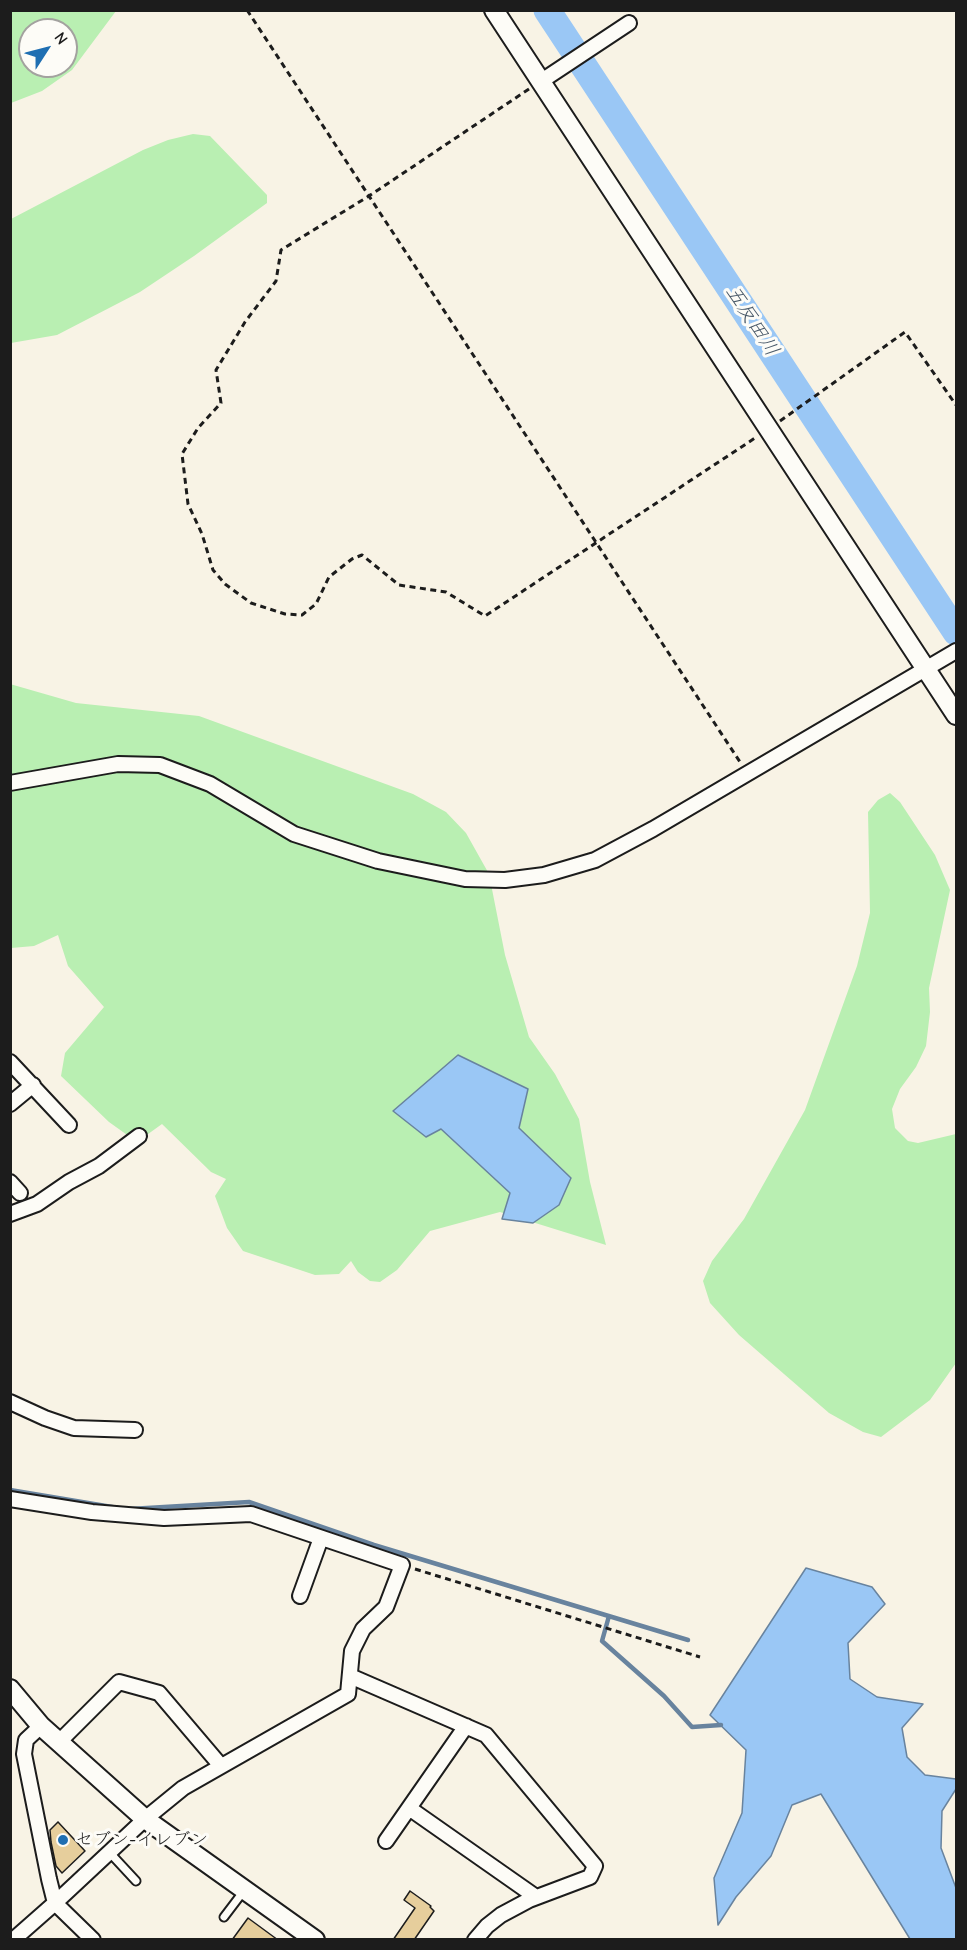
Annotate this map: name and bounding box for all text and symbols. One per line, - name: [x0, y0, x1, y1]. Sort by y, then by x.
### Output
- north arrow: [18, 18, 78, 78]
- text: N: [51, 29, 71, 48]
- water label: 五反田川: [720, 281, 784, 361]
- place label: セブン-イレブン: [75, 1829, 208, 1851]
- marker: セブン-イレブン: [56, 1833, 70, 1847]

